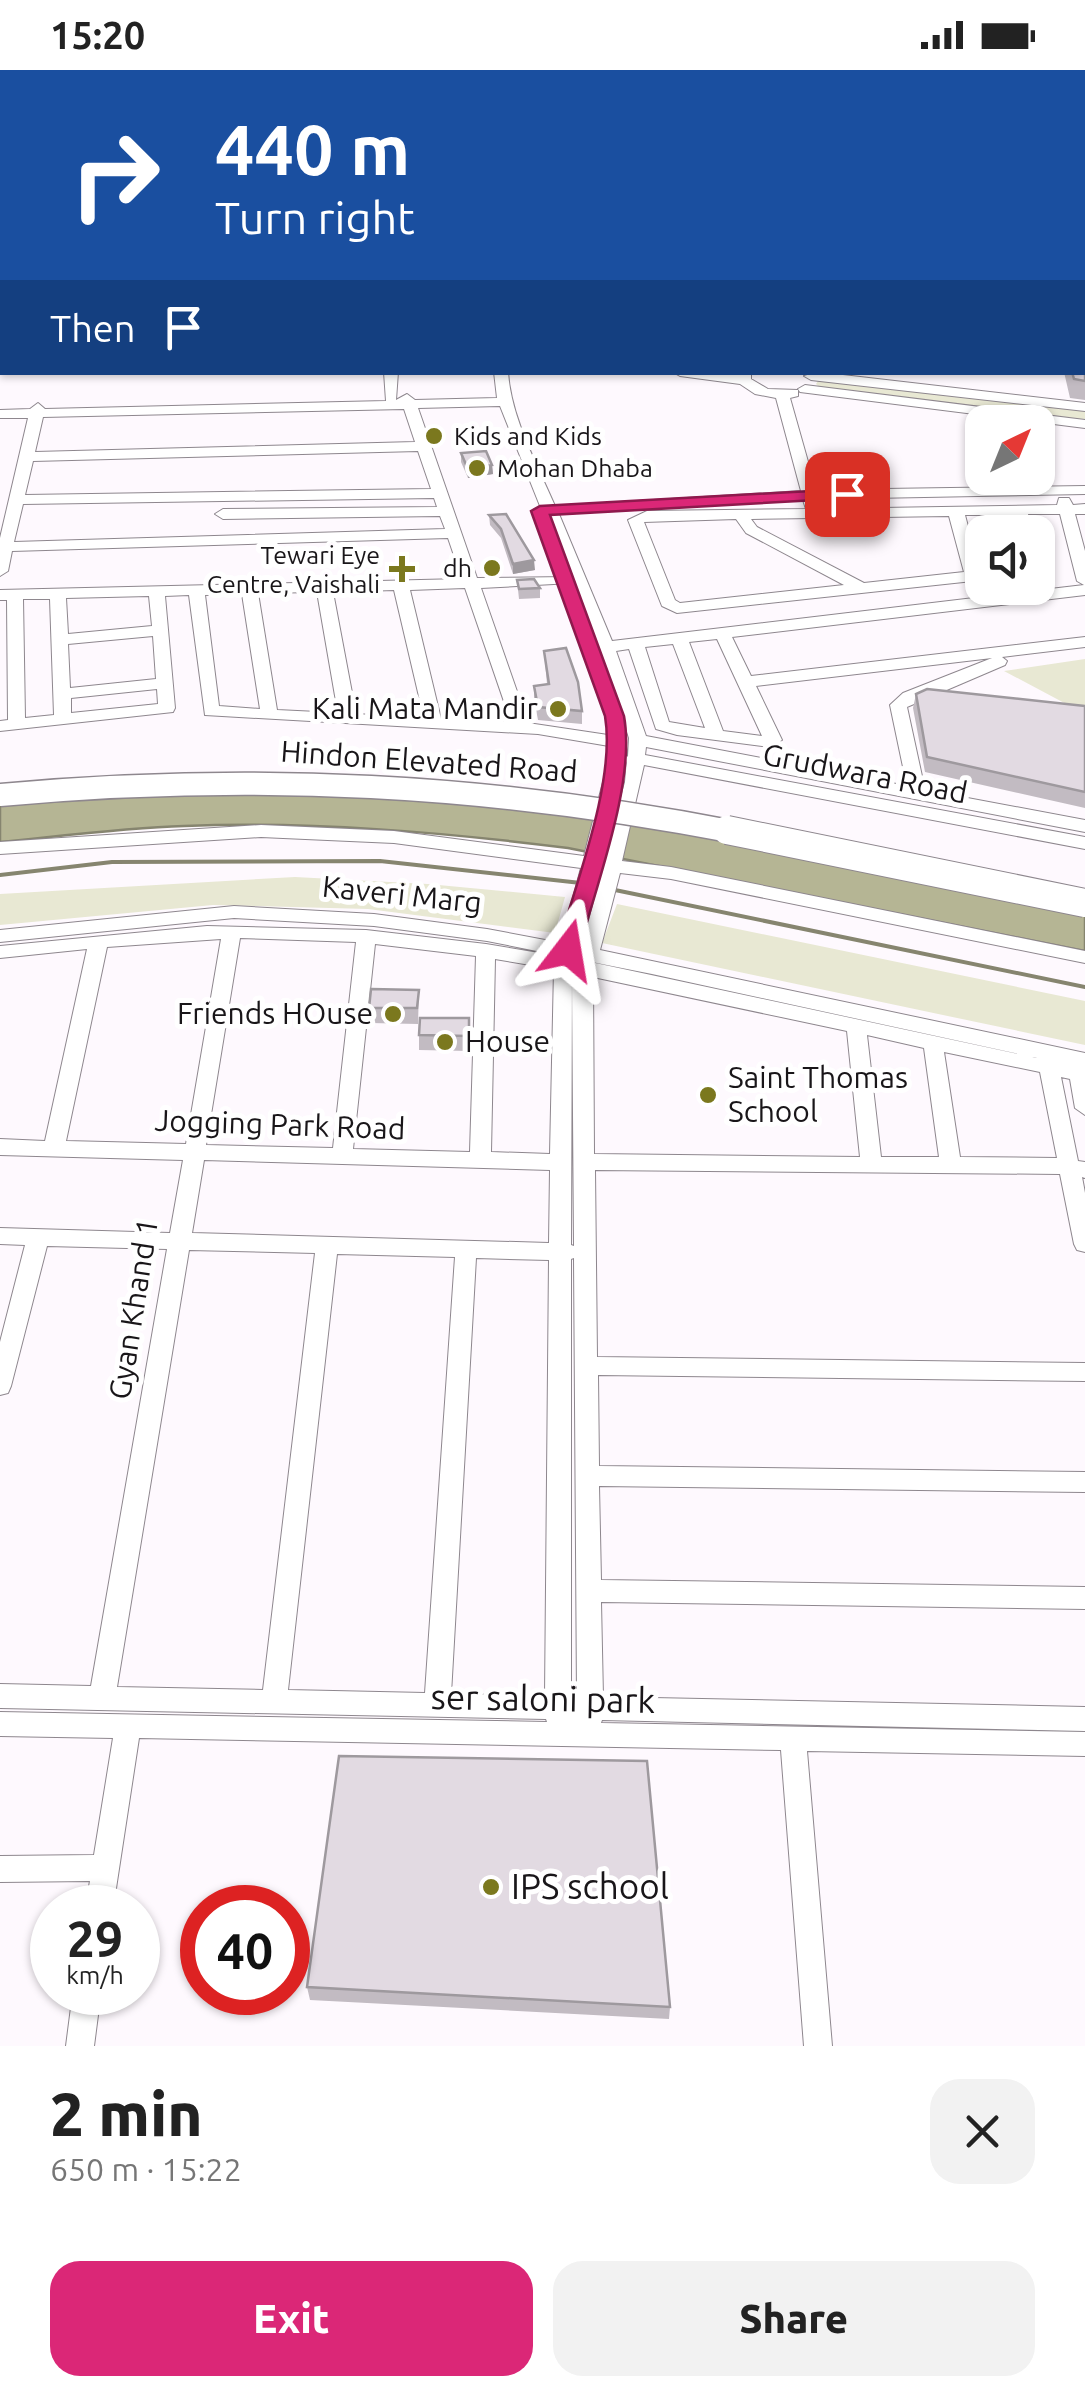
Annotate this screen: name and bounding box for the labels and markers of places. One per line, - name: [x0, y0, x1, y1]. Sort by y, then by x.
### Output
- place label: Kids and Kids: [454, 422, 602, 450]
- marker: Kids and Kids: [423, 425, 445, 447]
- pin: [805, 452, 890, 537]
- place label: Mohan Dhaba: [497, 454, 653, 482]
- marker: Mohan Dhaba: [466, 457, 488, 479]
- place label: Tewari Eye Centre, Vaishali: [207, 541, 380, 598]
- place label: dh: [443, 554, 472, 582]
- marker: Tewari Eye Centre, Vaishali: [389, 556, 415, 582]
- marker: dh: [481, 557, 503, 579]
- place label: Kali Mata Mandir: [312, 691, 539, 725]
- marker: Kali Mata Mandir: [547, 698, 569, 720]
- place label: Friends HOuse: [177, 996, 373, 1030]
- marker: Friends HOuse: [382, 1003, 404, 1025]
- place label: House: [465, 1024, 550, 1058]
- marker: House: [434, 1031, 456, 1053]
- place label: Saint Thomas School: [728, 1060, 908, 1128]
- marker: Saint Thomas School: [697, 1084, 719, 1106]
- place label: IPS school: [511, 1866, 669, 1906]
- marker: IPS school: [480, 1876, 502, 1898]

